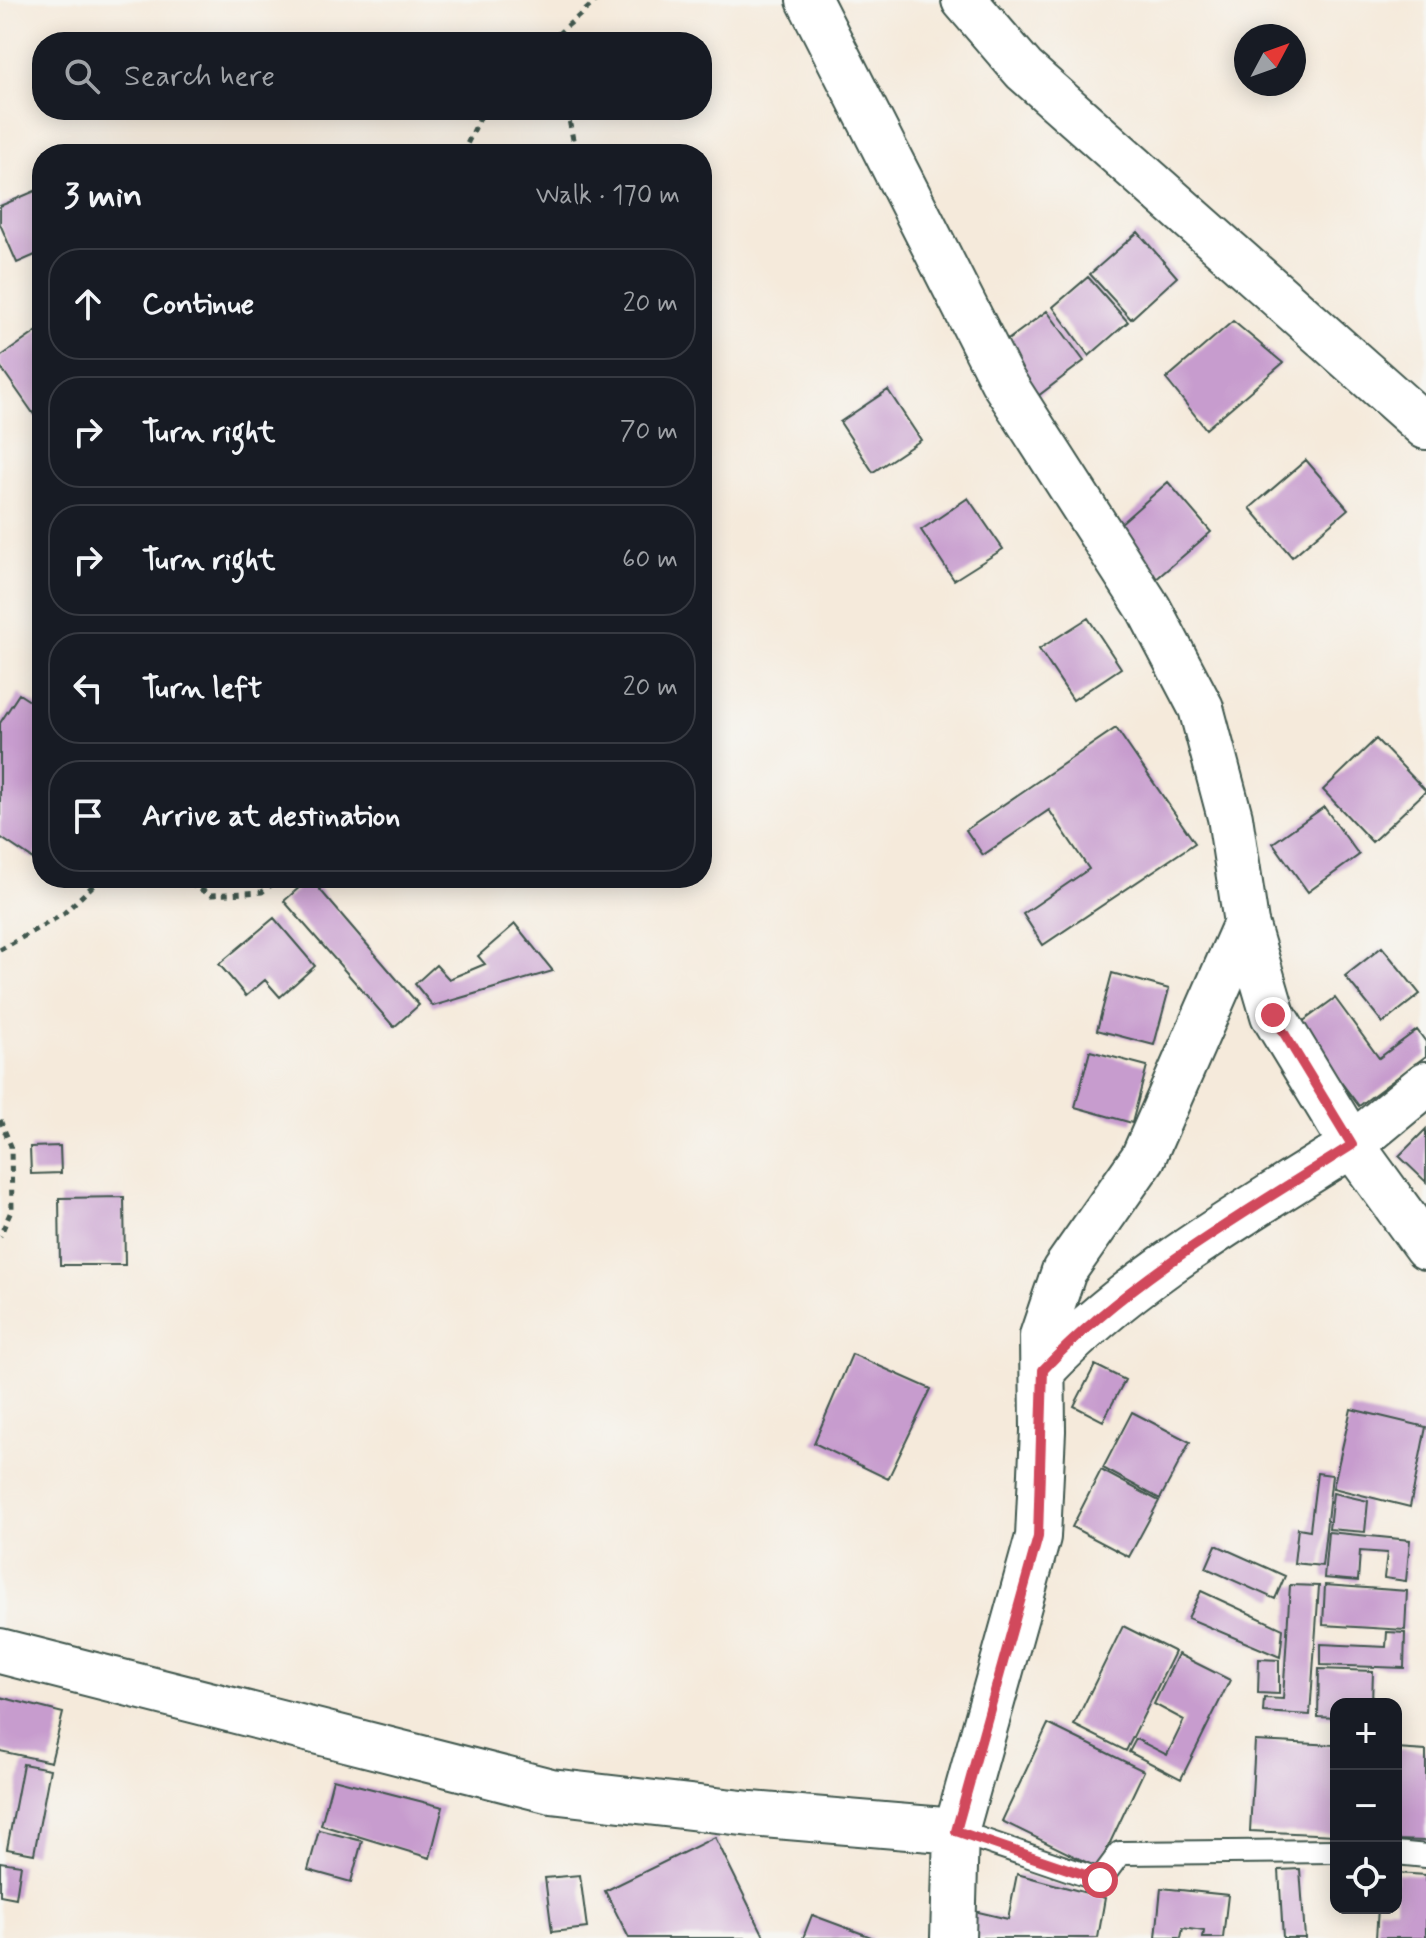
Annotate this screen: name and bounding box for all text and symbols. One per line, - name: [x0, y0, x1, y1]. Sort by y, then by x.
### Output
- north arrow: [1234, 24, 1306, 96]
- search box: [32, 32, 712, 120]
- icon: search: [60, 54, 104, 98]
- text: Search here: [124, 57, 275, 96]
- text: 3 min: [64, 174, 142, 219]
- text: Walk · 170 m: [536, 179, 680, 213]
- icon: ahead: [66, 282, 110, 326]
- text: Continue: [142, 285, 254, 324]
- text: 20 m: [623, 287, 678, 321]
- icon: right: [66, 410, 110, 454]
- text: Turn right: [142, 413, 275, 452]
- text: 70 m: [620, 415, 678, 449]
- icon: right: [66, 538, 110, 582]
- text: Turn right: [142, 541, 275, 580]
- text: 60 m: [622, 543, 678, 577]
- icon: left: [66, 666, 110, 710]
- text: Turn left: [142, 669, 262, 708]
- text: 20 m: [623, 671, 678, 705]
- icon: arrive: [66, 794, 110, 838]
- text: Arrive at destination: [142, 797, 400, 836]
- route end: [1255, 997, 1291, 1033]
- map controls: [1330, 1698, 1402, 1914]
- button: +: [1330, 1698, 1402, 1770]
- button: −: [1330, 1770, 1402, 1842]
- button: locate: [1330, 1842, 1402, 1914]
- route start: [1082, 1862, 1118, 1898]

